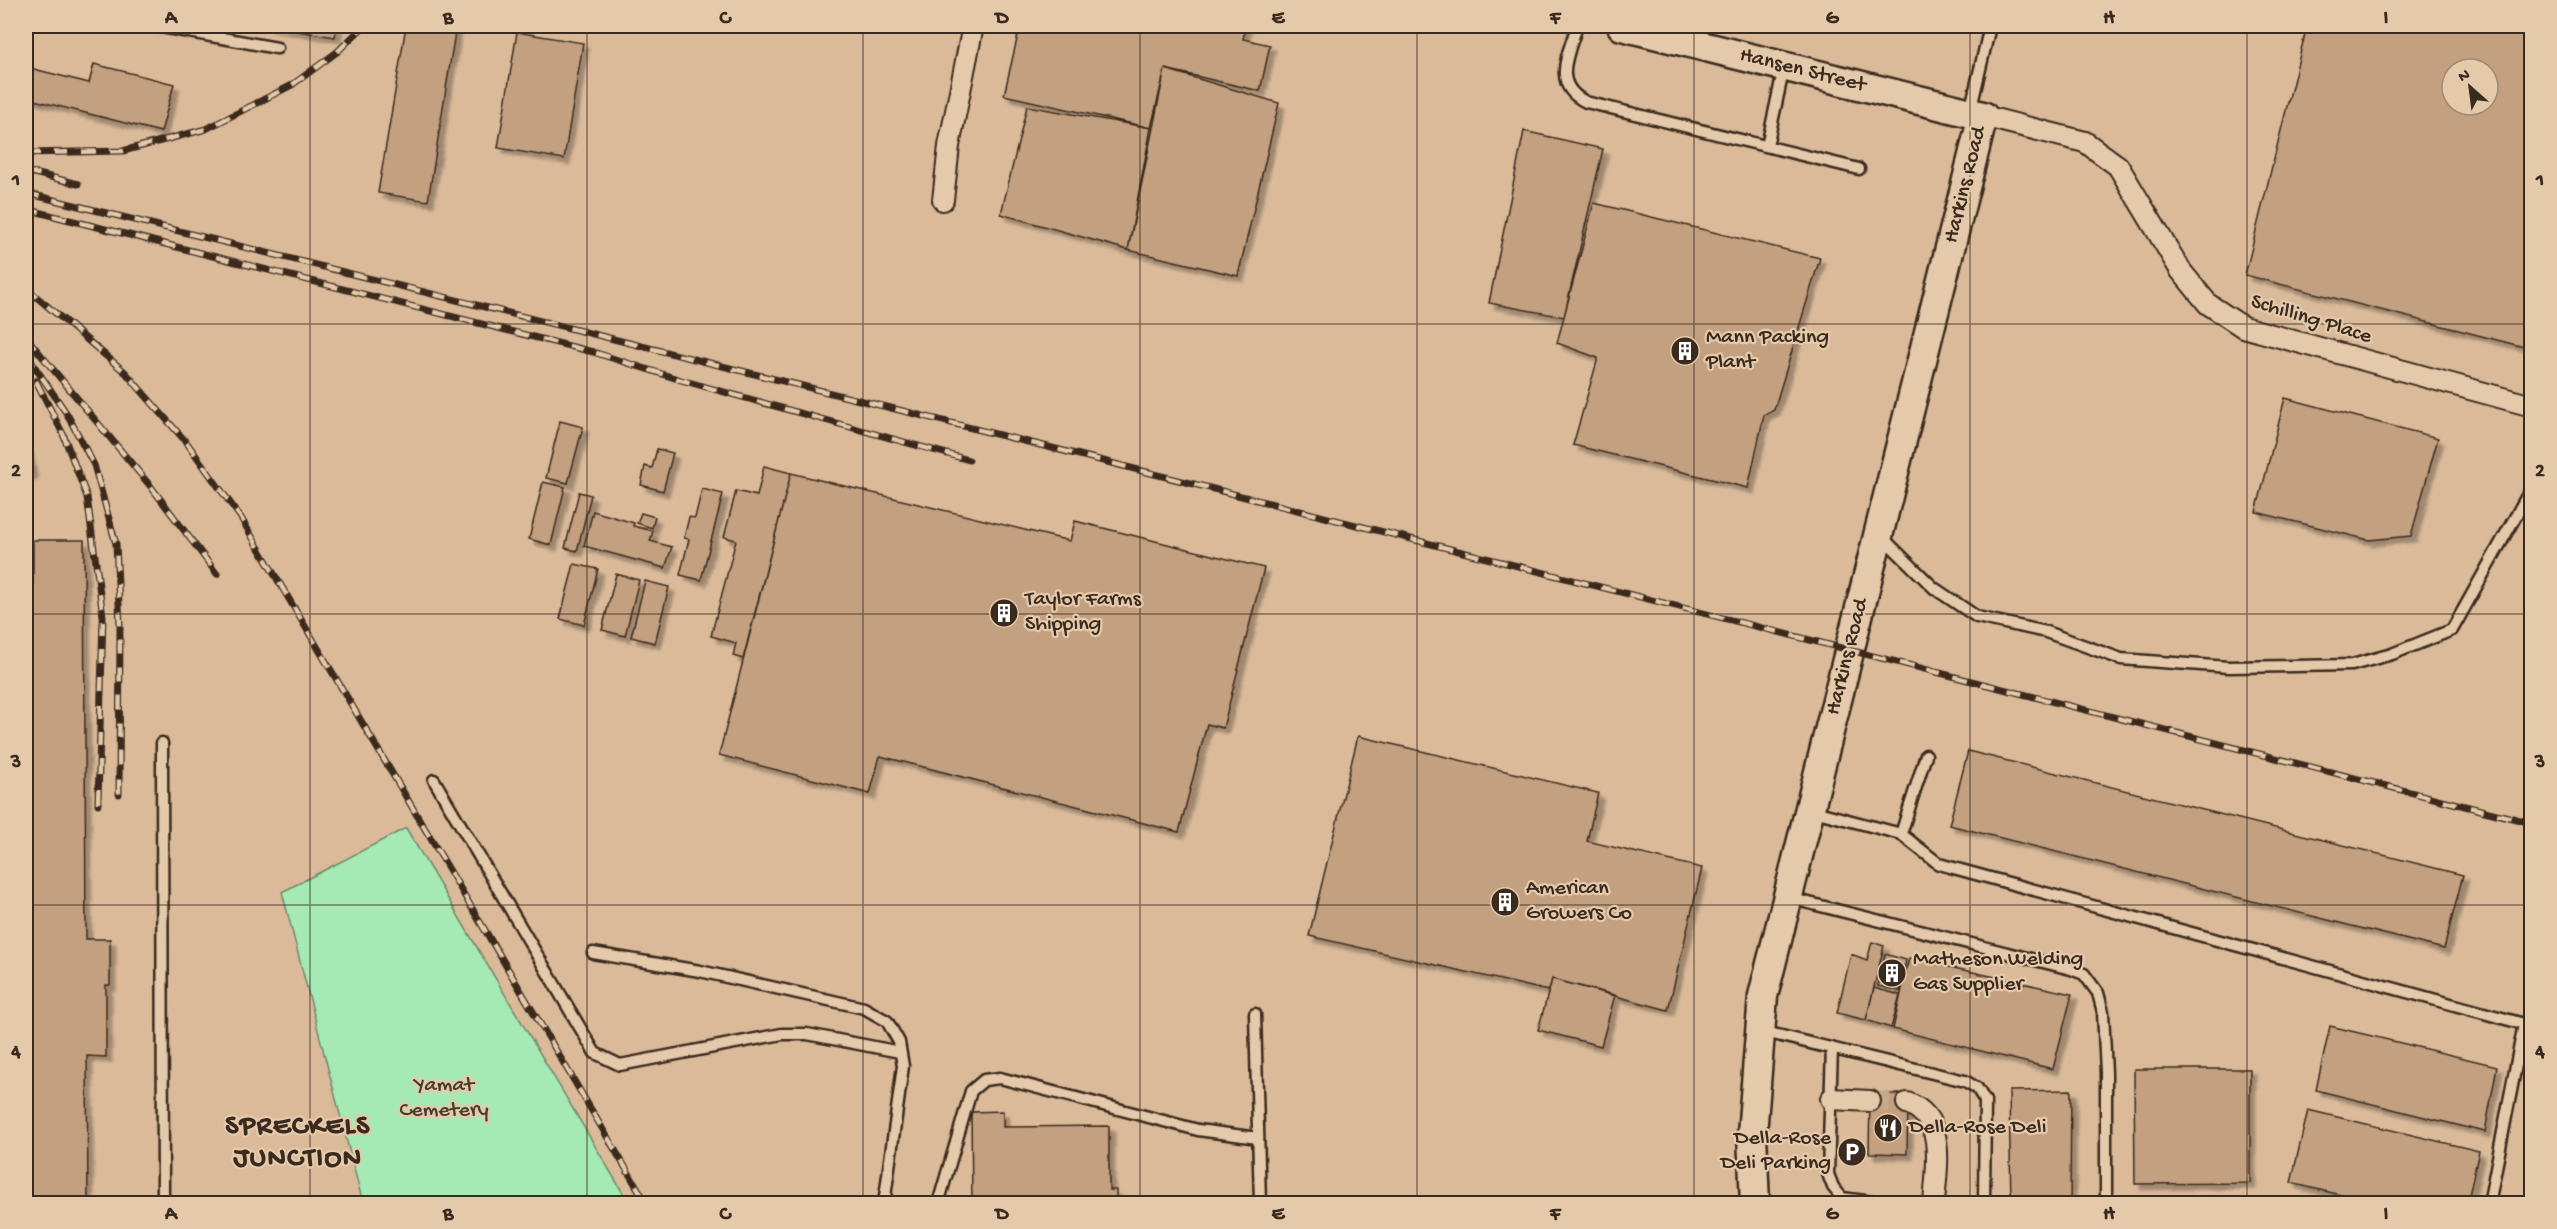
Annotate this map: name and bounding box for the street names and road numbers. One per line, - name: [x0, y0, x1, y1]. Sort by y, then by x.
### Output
- street label: Hansen Street: [1737, 43, 1870, 100]
- street label: Harkins Road: [1939, 122, 1994, 246]
- street label: Schilling Place: [2247, 289, 2375, 351]
- street label: Harkins Road: [1821, 594, 1876, 718]

